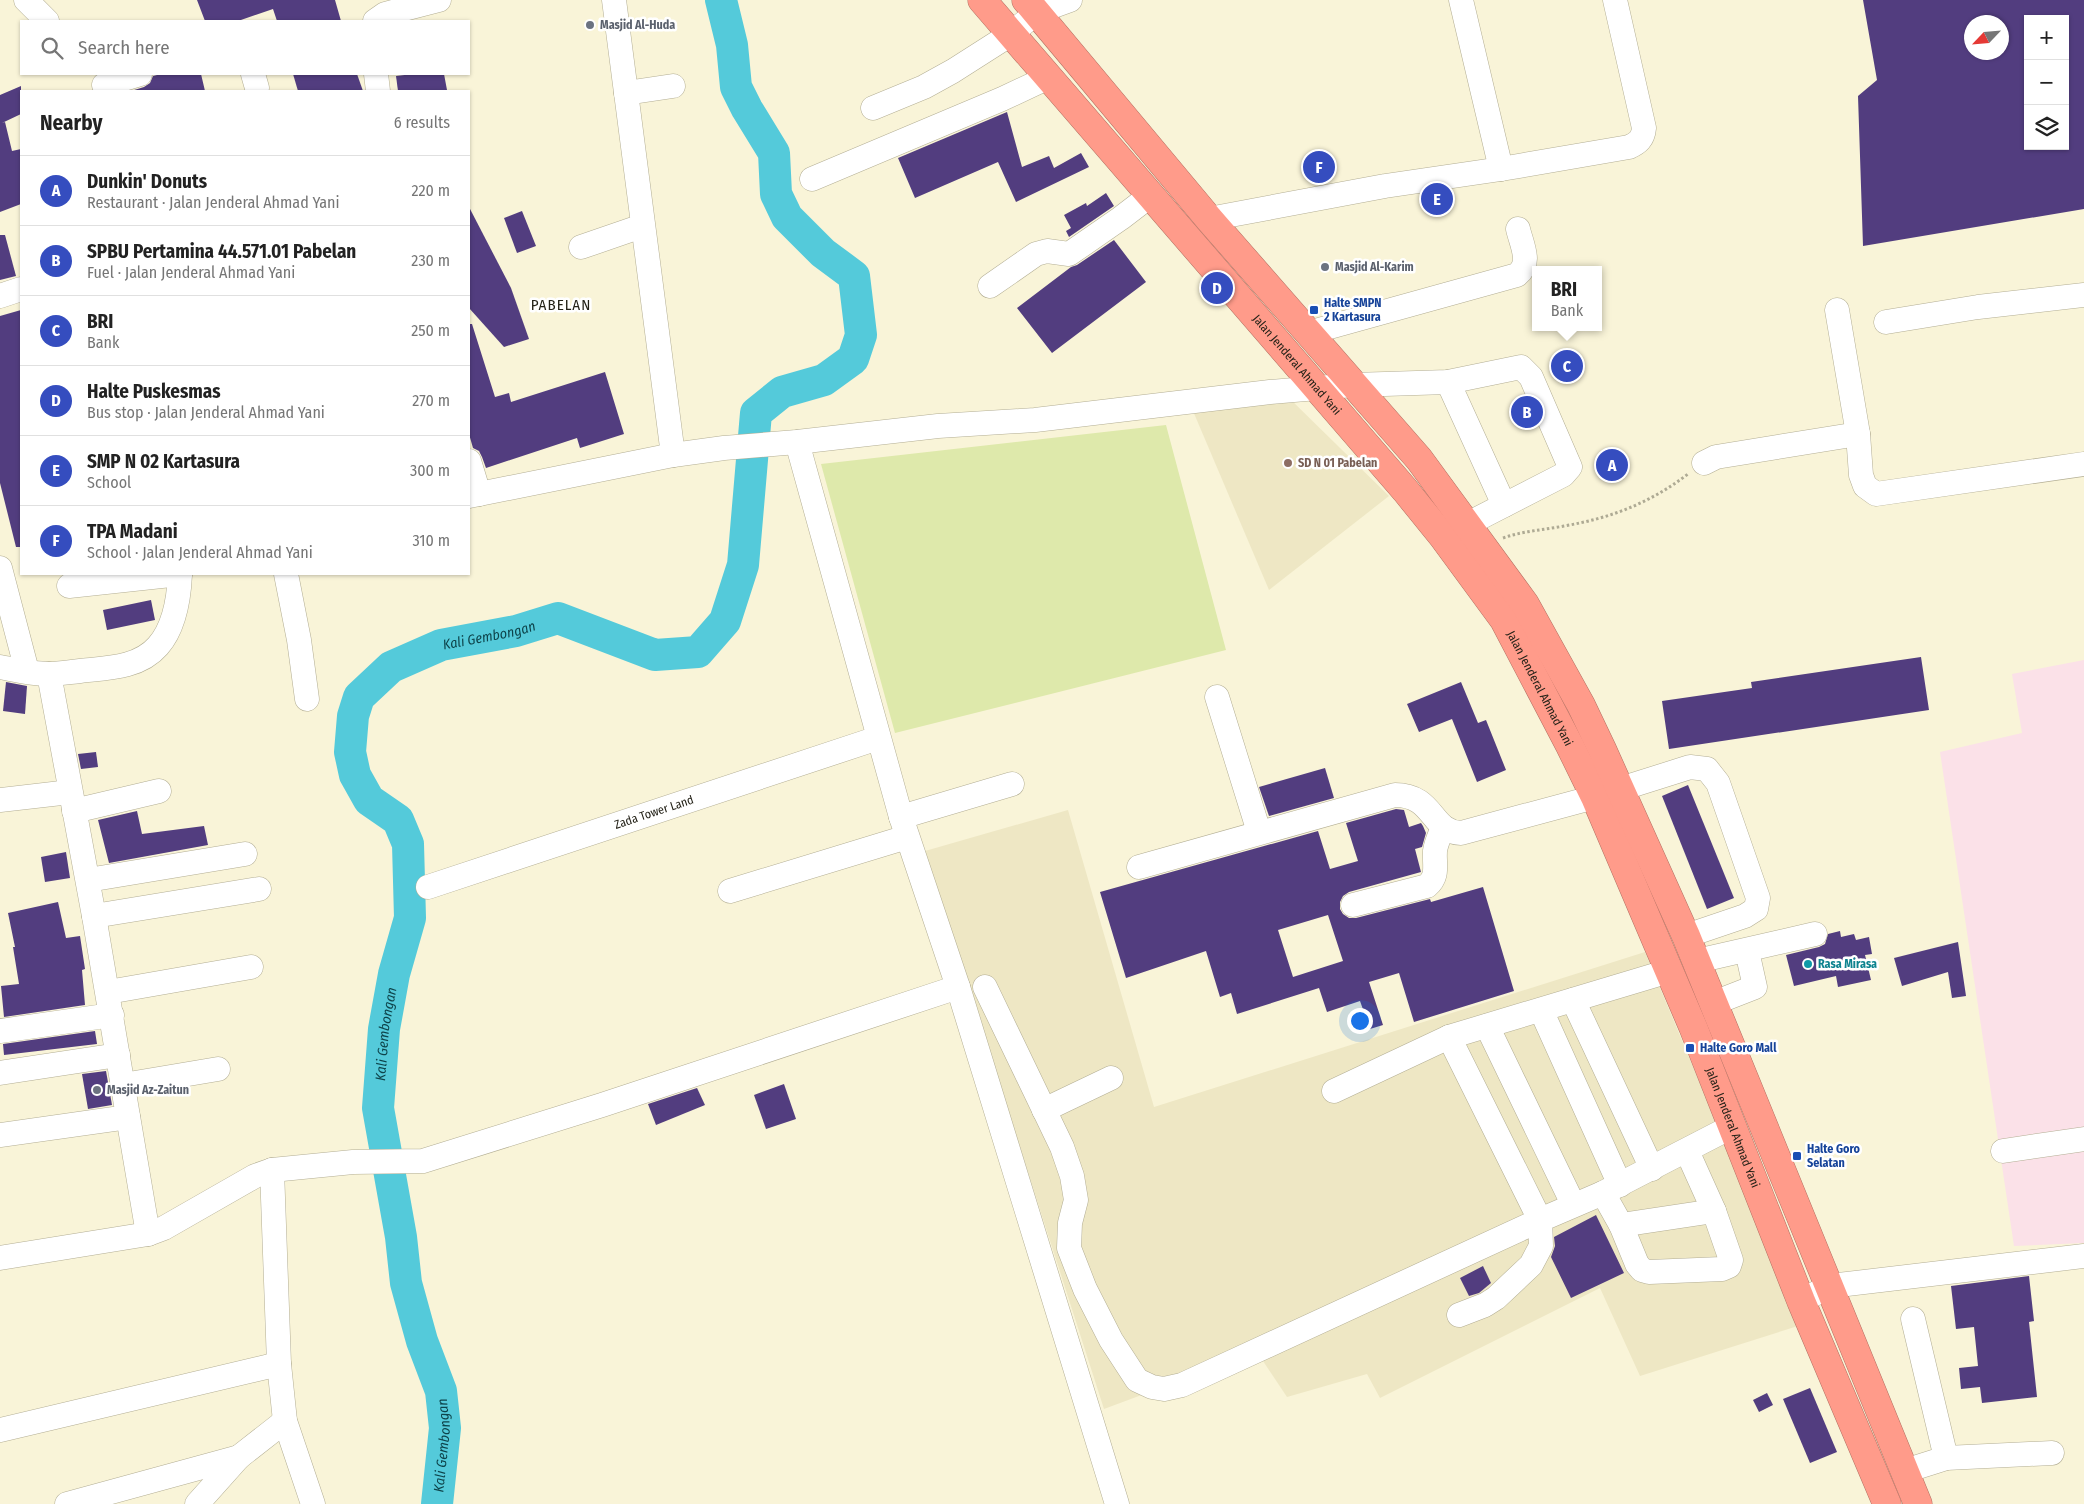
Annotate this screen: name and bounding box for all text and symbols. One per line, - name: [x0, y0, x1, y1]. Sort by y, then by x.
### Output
- north arrow: [1964, 15, 2009, 60]
- map controls: [2024, 15, 2069, 150]
- button: +: [2024, 15, 2069, 60]
- place label: Masjid Al-Huda: [600, 18, 675, 32]
- marker: Masjid Al-Huda: [584, 19, 596, 31]
- search box: [20, 20, 470, 75]
- icon: search: [38, 34, 66, 62]
- text: Search here: [78, 36, 170, 59]
- button: −: [2024, 60, 2069, 105]
- button: layers: [2024, 105, 2069, 150]
- text: Nearby: [40, 110, 102, 136]
- text: 6 results: [394, 113, 450, 132]
- pin: F: [1303, 148, 1335, 186]
- text: Dunkin' Donuts: [87, 170, 207, 193]
- pin: E: [1421, 180, 1453, 218]
- text: A: [52, 181, 60, 200]
- text: 220 m: [411, 181, 450, 200]
- text: Restaurant · Jalan Jenderal Ahmad Yani: [87, 193, 340, 212]
- text: SPBU Pertamina 44.571.01 Pabelan: [87, 240, 356, 263]
- text: B: [52, 251, 60, 270]
- text: 230 m: [411, 251, 450, 270]
- place label: Masjid Al-Karim: [1335, 260, 1414, 274]
- marker: Masjid Al-Karim: [1319, 261, 1331, 273]
- text: Fuel · Jalan Jenderal Ahmad Yani: [87, 263, 295, 282]
- popup: [1532, 266, 1602, 331]
- pin: D: [1201, 269, 1233, 307]
- text: BRI: [1551, 278, 1577, 301]
- district label: PABELAN: [531, 296, 591, 314]
- place label: Halte SMPN 2 Kartasura: [1323, 296, 1381, 324]
- text: Bank: [1551, 301, 1583, 320]
- marker: Halte SMPN 2 Kartasura: [1308, 304, 1320, 316]
- text: BRI: [87, 310, 113, 333]
- street label: Jalan Jenderal Ahmad Yani: [1250, 312, 1344, 418]
- text: C: [52, 321, 60, 340]
- text: 250 m: [411, 321, 450, 340]
- text: Bank: [87, 333, 119, 352]
- pin: C: [1551, 347, 1583, 385]
- text: Halte Puskesmas: [87, 380, 220, 403]
- text: D: [51, 391, 61, 410]
- text: 270 m: [412, 391, 450, 410]
- pin: B: [1511, 393, 1543, 431]
- text: Bus stop · Jalan Jenderal Ahmad Yani: [87, 403, 325, 422]
- pin: A: [1596, 446, 1628, 484]
- text: SMP N 02 Kartasura: [87, 450, 240, 473]
- place label: SD N 01 Pabelan: [1298, 456, 1377, 470]
- marker: SD N 01 Pabelan: [1282, 457, 1294, 469]
- text: E: [52, 461, 60, 480]
- text: 300 m: [410, 461, 450, 480]
- text: School: [87, 473, 131, 492]
- text: TPA Madani: [87, 520, 178, 543]
- text: F: [52, 531, 60, 550]
- text: 310 m: [413, 531, 450, 550]
- text: School · Jalan Jenderal Ahmad Yani: [87, 543, 313, 562]
- water label: Kali Gembongan: [441, 617, 538, 653]
- street label: Jalan Jenderal Ahmad Yani: [1504, 628, 1576, 748]
- street label: Zada Tower Land: [613, 793, 695, 832]
- place label: Rasa Mirasa: [1818, 957, 1877, 971]
- marker: Rasa Mirasa: [1802, 958, 1814, 970]
- water label: Kali Gembongan: [372, 986, 400, 1081]
- your location: [1347, 1008, 1373, 1034]
- place label: Halte Goro Mall: [1700, 1041, 1777, 1055]
- marker: Halte Goro Mall: [1684, 1042, 1696, 1054]
- street label: Jalan Jenderal Ahmad Yani: [1703, 1066, 1763, 1190]
- place label: Masjid Az-Zaitun: [107, 1083, 189, 1097]
- marker: Masjid Az-Zaitun: [91, 1084, 103, 1096]
- place label: Halte Goro Selatan: [1807, 1142, 1860, 1170]
- marker: Halte Goro Selatan: [1791, 1150, 1803, 1162]
- water label: Kali Gembongan: [430, 1397, 454, 1493]

